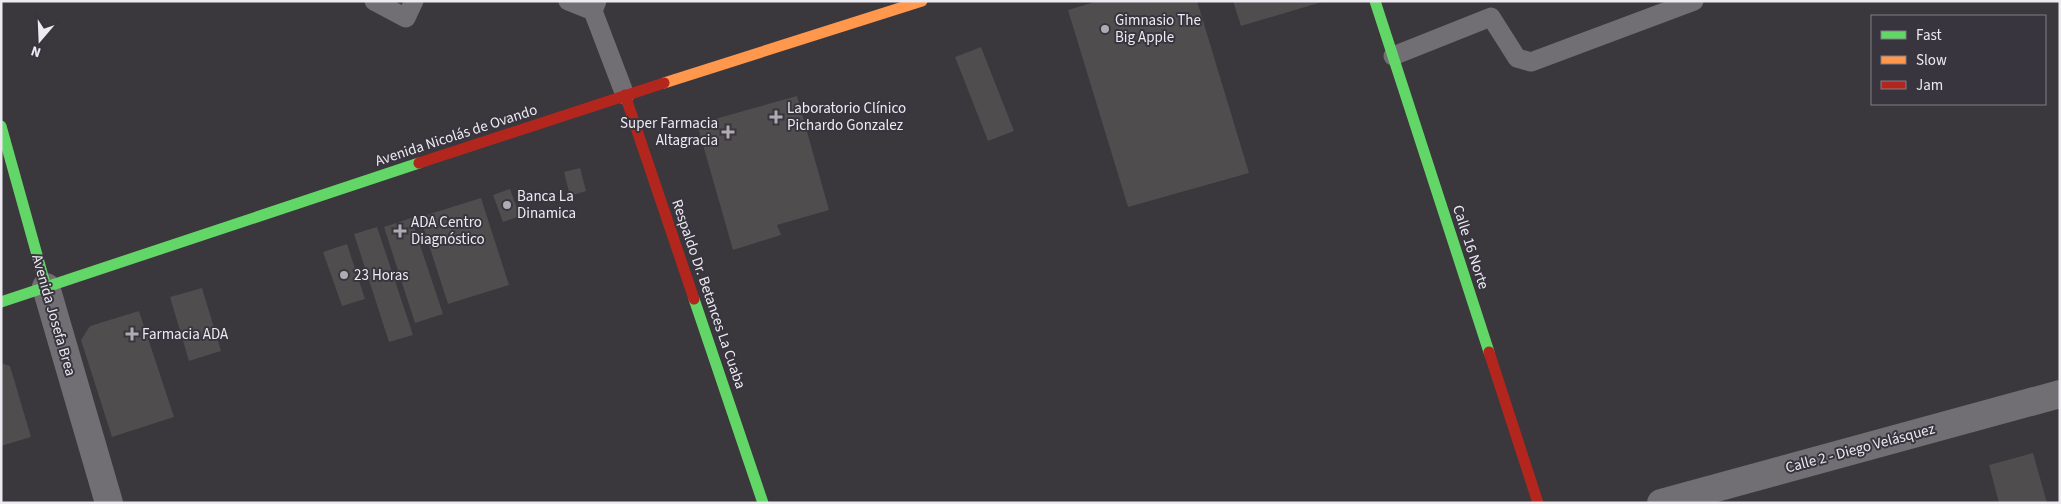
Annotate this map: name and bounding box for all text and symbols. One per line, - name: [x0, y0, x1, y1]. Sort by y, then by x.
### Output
- place label: Gimnasio The Big Apple: [1115, 10, 1201, 48]
- north arrow: [15, 15, 65, 65]
- legend: [1871, 15, 2046, 105]
- marker: Gimnasio The Big Apple: [1099, 23, 1111, 35]
- text: Fast: [1916, 25, 1942, 46]
- text: N: [28, 40, 44, 62]
- text: Slow: [1916, 50, 1947, 71]
- text: Jam: [1916, 75, 1943, 96]
- place label: Laboratorio Clínico Pichardo Gonzalez: [787, 98, 906, 136]
- street label: Avenida Nicolás de Ovando: [372, 99, 540, 172]
- marker: Laboratorio Clínico Pichardo Gonzalez: [769, 110, 783, 124]
- place label: Super Farmacia Altagracia: [620, 113, 718, 151]
- marker: Super Farmacia Altagracia: [722, 126, 734, 138]
- place label: Banca La Dinamica: [517, 186, 576, 224]
- street label: Respaldo Dr. Betances La Cuaba: [666, 197, 751, 392]
- marker: Banca La Dinamica: [501, 199, 513, 211]
- street label: Calle 16 Norte: [1447, 202, 1494, 292]
- place label: ADA Centro Diagnóstico: [411, 212, 485, 250]
- marker: ADA Centro Diagnóstico: [393, 224, 407, 238]
- street label: Avenida Josefa Brea: [26, 252, 81, 378]
- place label: 23 Horas: [354, 265, 409, 286]
- marker: 23 Horas: [338, 269, 350, 281]
- place label: Farmacia ADA: [142, 324, 229, 345]
- marker: Farmacia ADA: [126, 328, 138, 340]
- street label: Calle 2 - Diego Velásquez: [1783, 418, 1937, 479]

